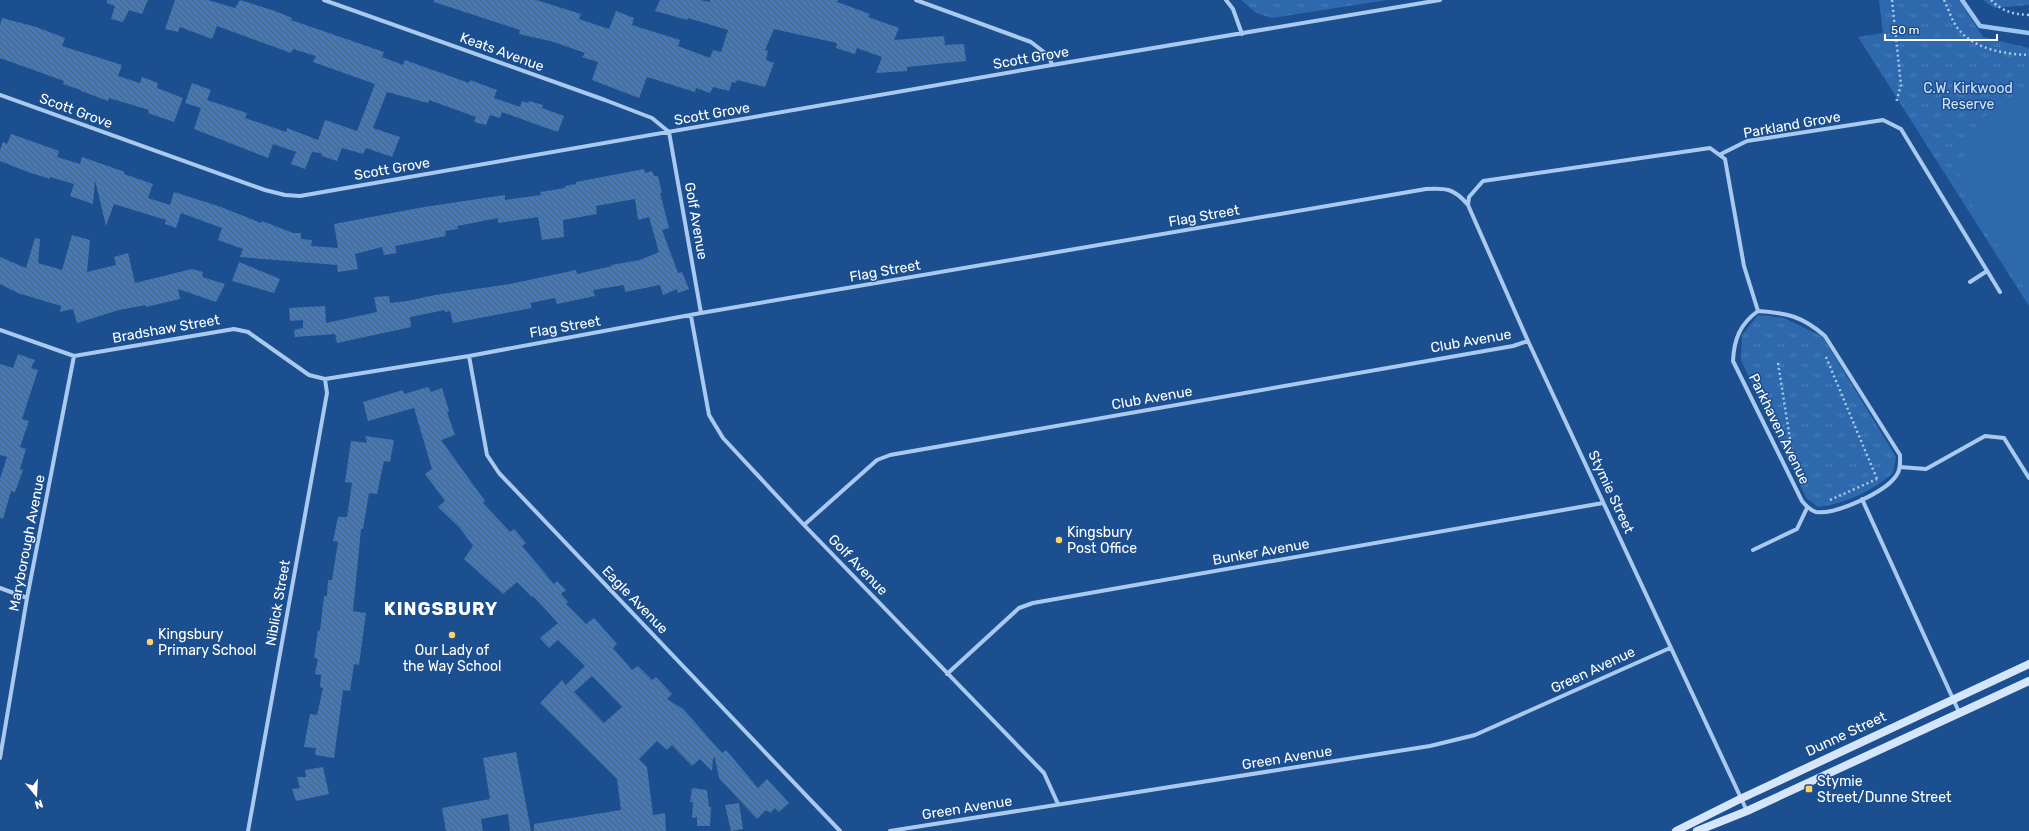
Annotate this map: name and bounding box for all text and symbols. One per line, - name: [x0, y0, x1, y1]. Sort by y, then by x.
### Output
- scale bar: [1885, 16, 1997, 42]
- text: 50 m: [1891, 23, 1919, 37]
- street label: Keats Avenue: [458, 29, 546, 75]
- street label: Scott Grove: [992, 43, 1070, 73]
- park label: C.W. Kirkwood Reserve: [1923, 80, 2013, 113]
- street label: Scott Grove: [37, 90, 115, 132]
- street label: Scott Grove: [673, 99, 751, 129]
- street label: Parkland Grove: [1742, 108, 1842, 142]
- street label: Scott Grove: [353, 154, 431, 184]
- street label: Golf Avenue: [681, 181, 711, 261]
- street label: Flag Street: [1167, 201, 1241, 231]
- street label: Flag Street: [848, 256, 922, 286]
- street label: Bradshaw Street: [111, 311, 222, 347]
- street label: Flag Street: [528, 312, 602, 342]
- street label: Club Avenue: [1429, 326, 1513, 356]
- street label: Parkhaven Avenue: [1745, 371, 1813, 487]
- street label: Club Avenue: [1110, 383, 1194, 413]
- street label: Stymie Street: [1584, 448, 1638, 537]
- street label: Maryborough Avenue: [5, 473, 49, 613]
- place label: Kingsbury Post Office: [1067, 524, 1137, 557]
- street label: Golf Avenue: [825, 531, 891, 599]
- marker: Kingsbury Post Office: [1054, 535, 1064, 545]
- street label: Bunker Avenue: [1211, 535, 1311, 569]
- street label: Niblick Street: [262, 558, 294, 647]
- street label: Eagle Avenue: [598, 562, 672, 638]
- district label: KINGSBURY: [384, 598, 498, 620]
- place label: Kingsbury Primary School: [158, 626, 256, 659]
- marker: Our Lady of the Way School: [447, 630, 457, 640]
- marker: Kingsbury Primary School: [145, 637, 155, 647]
- place label: Our Lady of the Way School: [403, 642, 501, 675]
- street label: Green Avenue: [1548, 643, 1638, 697]
- street label: Dunne Street: [1803, 708, 1889, 760]
- street label: Green Avenue: [1241, 742, 1333, 774]
- place label: Stymie Street/Dunne Street: [1817, 773, 1952, 806]
- north arrow: [16, 775, 56, 815]
- marker: Stymie Street/Dunne Street: [1804, 784, 1814, 794]
- street label: Green Avenue: [921, 792, 1013, 824]
- text: N: [33, 797, 45, 811]

